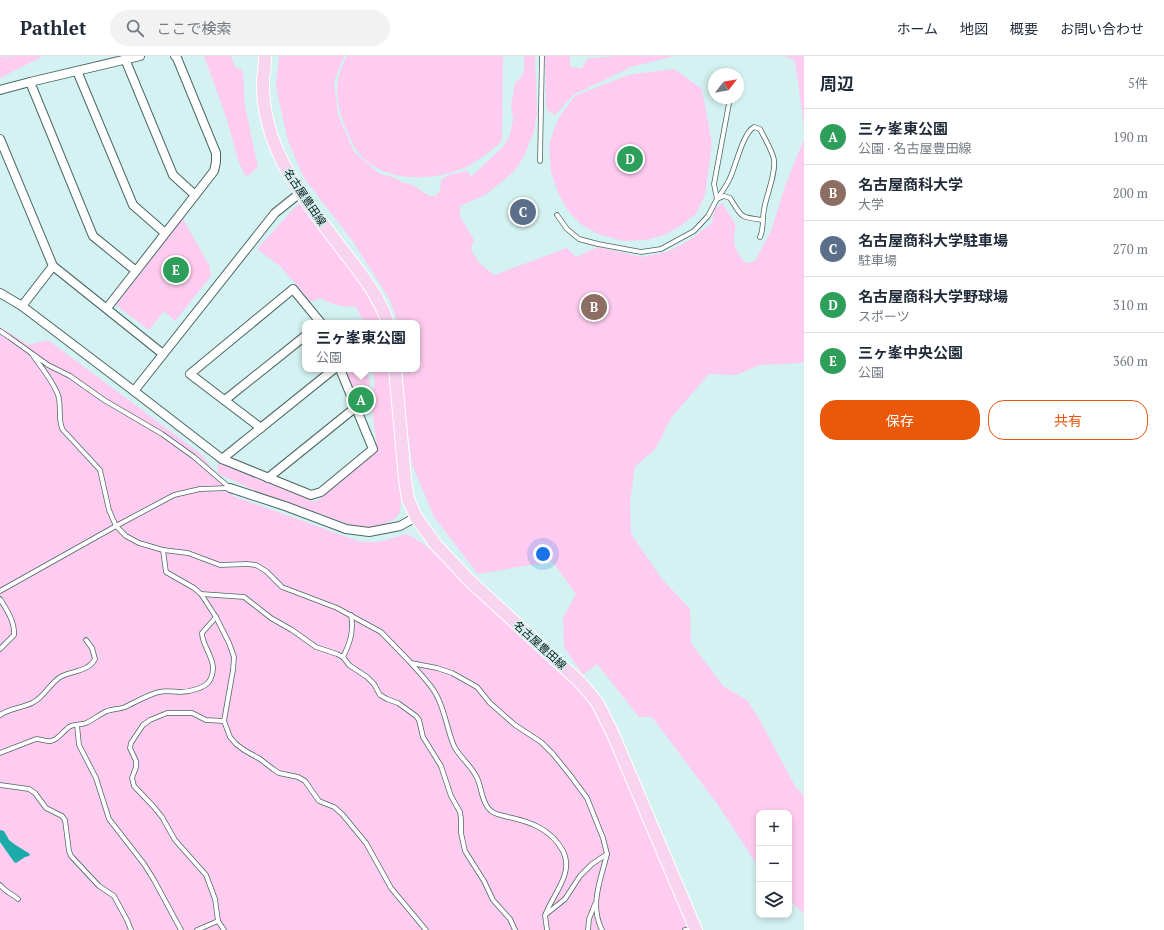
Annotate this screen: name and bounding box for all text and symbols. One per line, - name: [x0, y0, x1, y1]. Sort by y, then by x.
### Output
- search box: [110, 10, 390, 46]
- text: Pathlet: [20, 15, 86, 40]
- icon: search: [124, 17, 146, 39]
- text: ここで検索: [156, 18, 231, 38]
- text: ホーム: [896, 19, 938, 38]
- text: 地図: [960, 19, 988, 38]
- text: 概要: [1010, 19, 1038, 38]
- text: お問い合わせ: [1060, 19, 1144, 38]
- north arrow: [708, 68, 744, 104]
- text: 周辺: [820, 72, 854, 95]
- text: 5件: [1128, 74, 1148, 92]
- text: 三ヶ峯東公園: [858, 118, 948, 138]
- text: A: [828, 128, 838, 146]
- text: 190 m: [1113, 128, 1148, 146]
- text: 公園 · 名古屋豊田線: [858, 139, 971, 157]
- pin: D: [617, 144, 643, 174]
- street label: 名古屋豊田線: [281, 166, 329, 228]
- text: 名古屋商科大学: [858, 174, 963, 194]
- text: B: [829, 184, 837, 202]
- text: 200 m: [1113, 184, 1148, 202]
- text: 大学: [858, 195, 884, 213]
- pin: C: [510, 197, 536, 227]
- text: 名古屋商科大学駐車場: [858, 230, 1008, 250]
- text: C: [829, 240, 837, 258]
- text: 270 m: [1113, 240, 1148, 258]
- text: 駐車場: [858, 251, 897, 269]
- pin: E: [163, 255, 189, 285]
- text: 名古屋商科大学野球場: [858, 286, 1008, 306]
- pin: B: [581, 292, 607, 322]
- text: D: [828, 296, 838, 314]
- text: 310 m: [1113, 296, 1148, 314]
- text: スポーツ: [858, 307, 910, 325]
- popup: [302, 320, 420, 372]
- text: 三ヶ峯東公園: [316, 327, 406, 347]
- text: 三ヶ峯中央公園: [858, 342, 963, 362]
- text: 公園: [316, 348, 342, 366]
- text: E: [829, 352, 837, 370]
- text: 360 m: [1113, 352, 1148, 370]
- text: 公園: [858, 363, 884, 381]
- pin: A: [348, 385, 374, 415]
- button: 保存: [820, 400, 980, 440]
- button: 共有: [988, 400, 1148, 440]
- your location: [533, 544, 553, 564]
- street label: 名古屋豊田線: [511, 618, 569, 672]
- map controls: [756, 810, 792, 918]
- button: +: [756, 810, 792, 846]
- button: −: [756, 846, 792, 882]
- button: layers: [756, 882, 792, 918]

